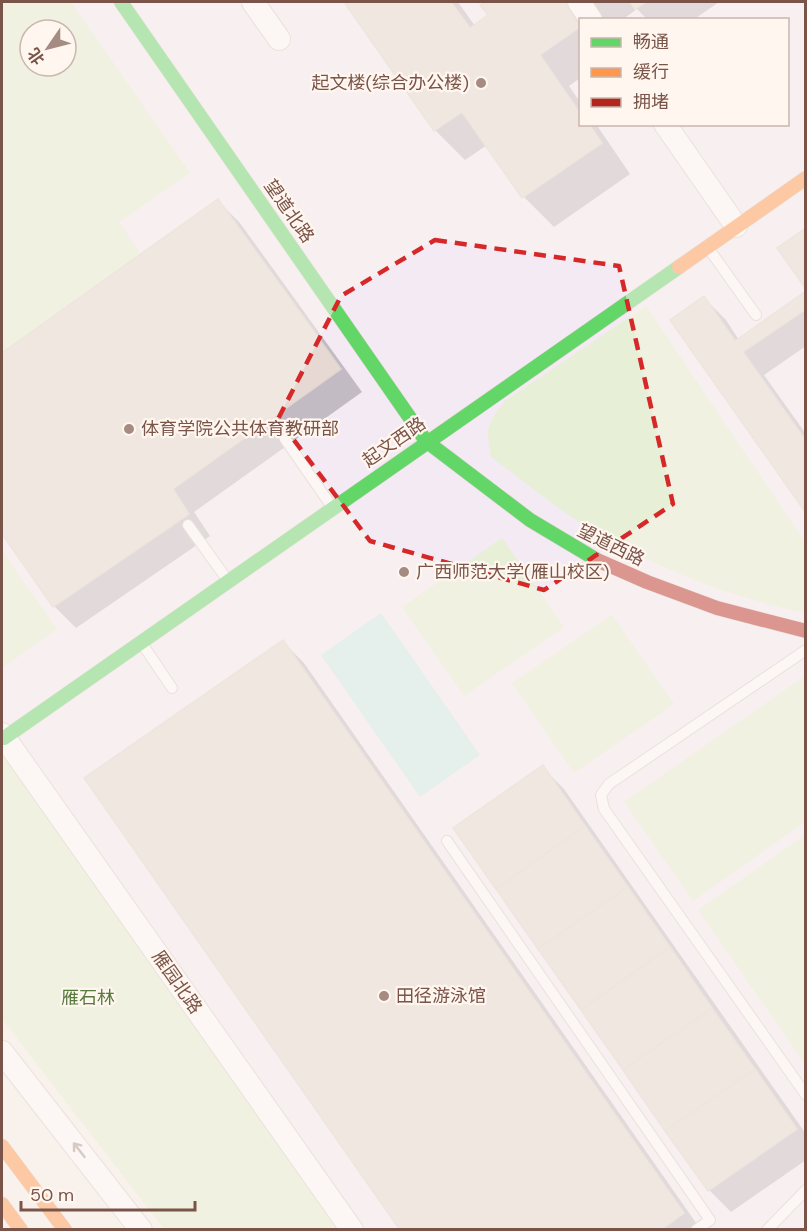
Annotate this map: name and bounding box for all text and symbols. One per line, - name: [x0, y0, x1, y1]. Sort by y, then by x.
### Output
- north arrow: [18, 18, 78, 78]
- legend: [579, 18, 789, 126]
- text: 畅通: [633, 30, 669, 54]
- text: 北: [23, 44, 49, 69]
- text: 缓行: [633, 60, 669, 84]
- place label: 起文楼(综合办公楼): [312, 71, 469, 95]
- marker: 起文楼(综合办公楼): [474, 76, 488, 90]
- text: 拥堵: [633, 90, 669, 114]
- street label: 望道北路: [259, 175, 319, 247]
- street label: 起文西路: [358, 412, 430, 472]
- place label: 体育学院公共体育教研部: [141, 417, 339, 441]
- marker: 体育学院公共体育教研部: [122, 422, 136, 436]
- street label: 望道西路: [573, 518, 649, 572]
- place label: 广西师范大学(雁山校区): [416, 560, 609, 584]
- marker: 广西师范大学(雁山校区): [397, 565, 411, 579]
- street label: 雁园北路: [147, 946, 207, 1018]
- place label: 田径游泳馆: [396, 984, 486, 1008]
- park label: 雁石林: [61, 986, 115, 1010]
- marker: 田径游泳馆: [377, 989, 391, 1003]
- one-way arrow: [72, 1143, 85, 1159]
- scale bar: [21, 1174, 195, 1212]
- text: 50 m: [30, 1183, 74, 1207]

